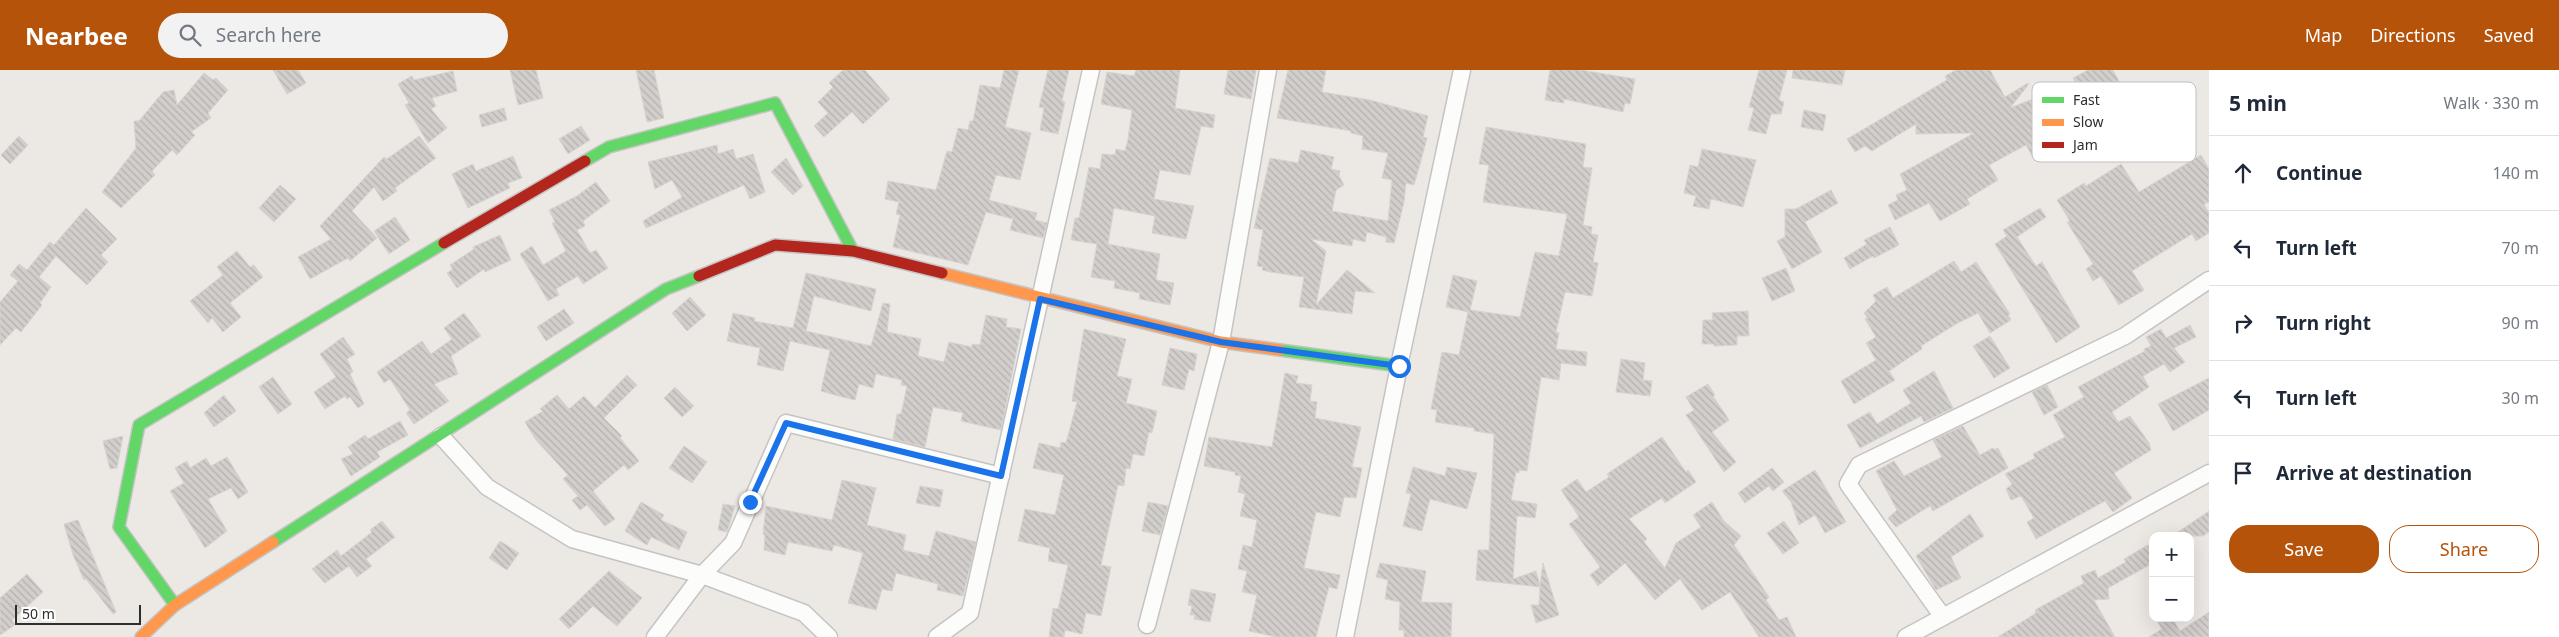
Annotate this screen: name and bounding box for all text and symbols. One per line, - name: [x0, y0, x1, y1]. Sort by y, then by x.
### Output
- search box: [158, 13, 508, 58]
- text: Nearbee: [25, 19, 128, 52]
- icon: search: [176, 21, 204, 49]
- text: Search here: [216, 22, 322, 48]
- text: Map: [2305, 23, 2342, 47]
- text: Directions: [2370, 23, 2456, 47]
- text: Saved: [2484, 23, 2534, 47]
- legend: [2032, 82, 2196, 162]
- text: 5 min: [2229, 89, 2287, 117]
- text: Fast: [2073, 90, 2100, 109]
- text: Walk · 330 m: [2444, 92, 2539, 114]
- text: Slow: [2073, 112, 2104, 131]
- text: Jam: [2071, 135, 2098, 154]
- icon: ahead: [2229, 159, 2257, 187]
- text: Continue: [2276, 160, 2362, 186]
- text: 140 m: [2492, 162, 2539, 184]
- icon: left: [2229, 234, 2257, 262]
- text: Turn left: [2276, 235, 2357, 261]
- text: 70 m: [2502, 237, 2539, 259]
- icon: right: [2229, 309, 2257, 337]
- text: Turn right: [2276, 310, 2371, 336]
- text: 90 m: [2502, 312, 2539, 334]
- route start: [1388, 355, 1411, 378]
- icon: left: [2229, 384, 2257, 412]
- text: Turn left: [2276, 385, 2357, 411]
- text: 30 m: [2502, 387, 2539, 409]
- icon: arrive: [2229, 459, 2257, 487]
- text: Arrive at destination: [2276, 460, 2472, 486]
- route end: [739, 491, 762, 514]
- button: Save: [2229, 525, 2379, 573]
- button: Share: [2389, 525, 2539, 573]
- map controls: [2149, 532, 2194, 622]
- button: +: [2149, 532, 2194, 577]
- button: −: [2149, 577, 2194, 622]
- scale bar: [15, 602, 141, 625]
- text: 50 m: [22, 604, 55, 623]

